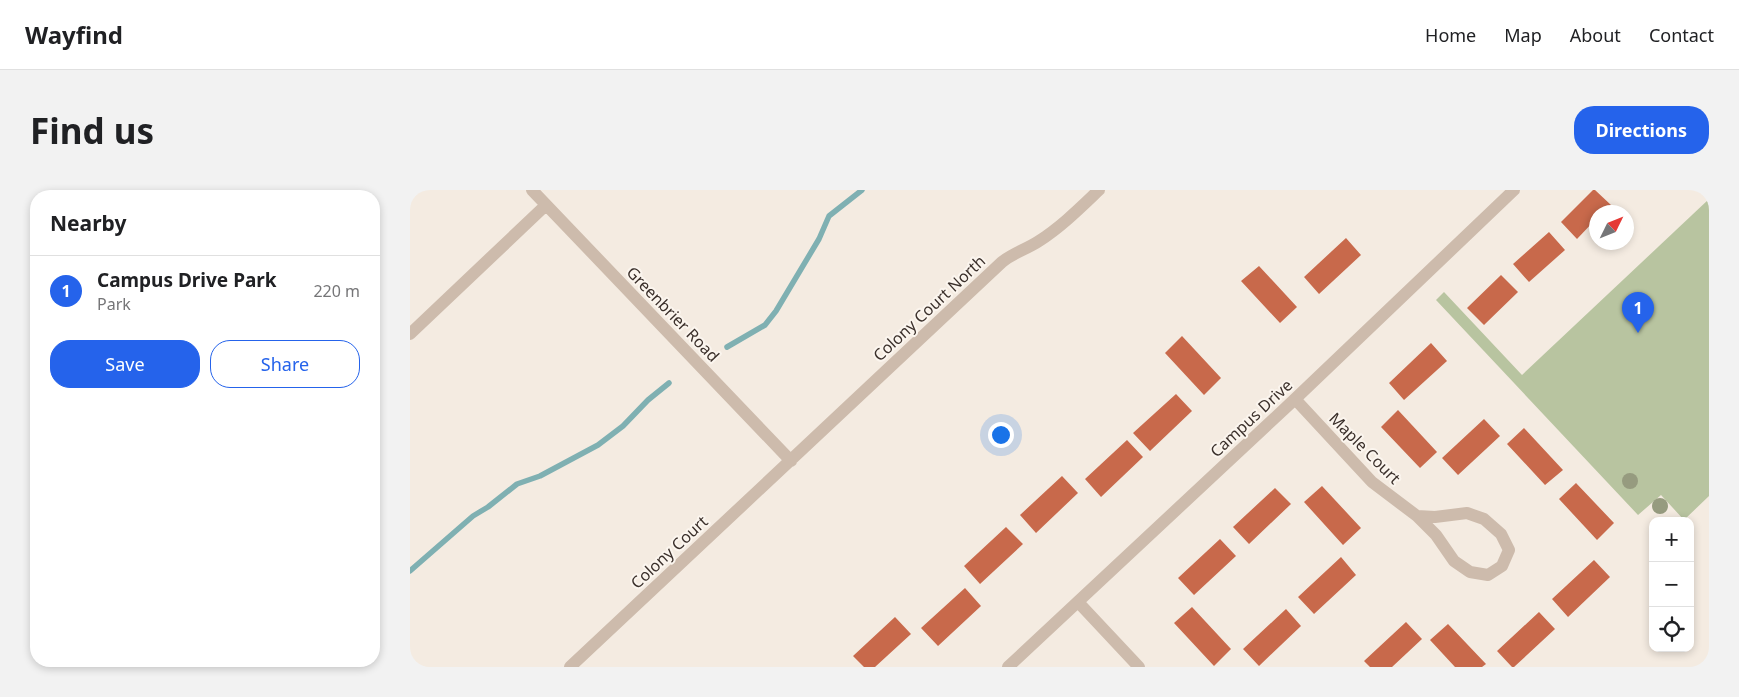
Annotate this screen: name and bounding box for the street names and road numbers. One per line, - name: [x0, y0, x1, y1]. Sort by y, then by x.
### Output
- street label: Colony Court North: [868, 250, 990, 366]
- street label: Greenbrier Road: [622, 262, 724, 366]
- street label: Campus Drive: [1205, 374, 1297, 462]
- street label: Maple Court: [1324, 407, 1406, 489]
- street label: Colony Court: [626, 510, 712, 593]

